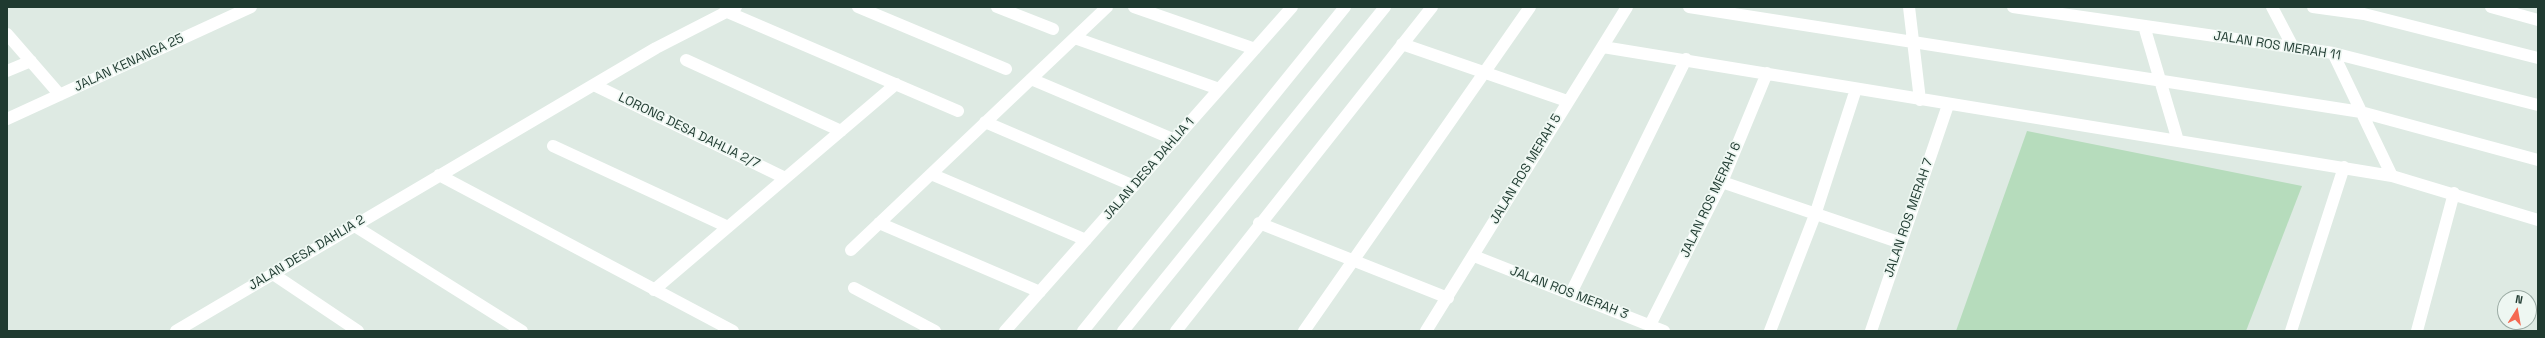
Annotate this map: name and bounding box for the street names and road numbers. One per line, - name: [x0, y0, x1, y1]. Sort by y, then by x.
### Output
- street label: JALAN ROS MERAH 11: [2212, 28, 2342, 64]
- street label: JALAN KENANGA 25: [72, 31, 186, 95]
- street label: LORONG DESA DAHLIA 2/7: [616, 90, 762, 172]
- street label: JALAN ROS MERAH 5: [1487, 111, 1565, 227]
- street label: JALAN DESA DAHLIA 1: [1100, 115, 1198, 223]
- street label: JALAN ROS MERAH 6: [1677, 140, 1745, 260]
- street label: JALAN ROS MERAH 7: [1881, 156, 1937, 280]
- street label: JALAN DESA DAHLIA 2: [246, 212, 368, 294]
- street label: JALAN ROS MERAH 3: [1508, 263, 1630, 323]

